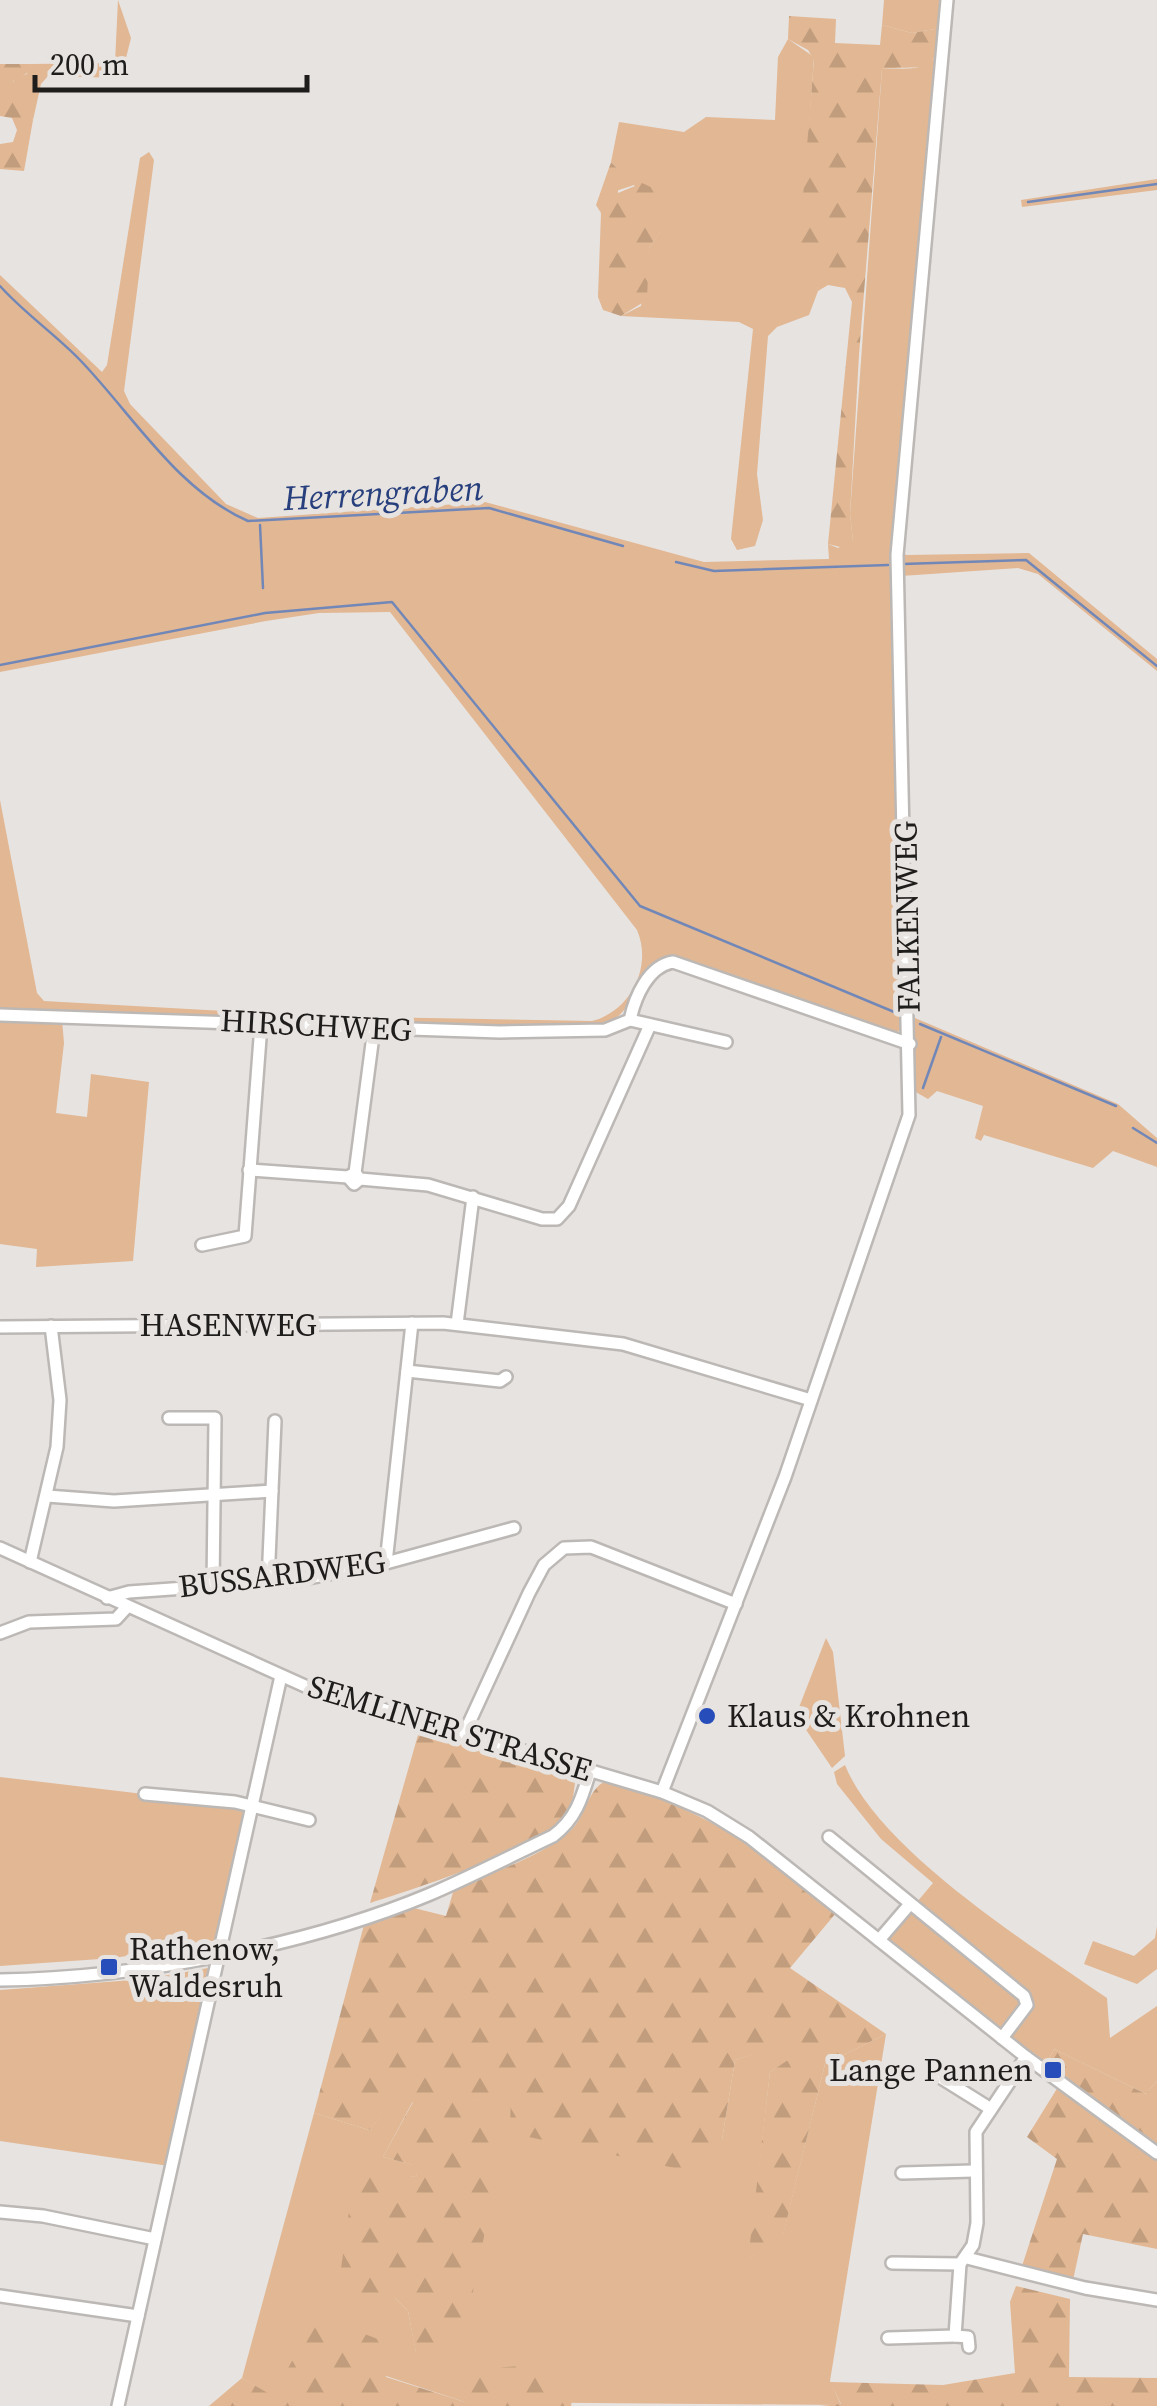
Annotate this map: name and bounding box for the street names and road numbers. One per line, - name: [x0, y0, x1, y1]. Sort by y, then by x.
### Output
- street label: FALKENWEG: [883, 821, 931, 1013]
- street label: HIRSCHWEG: [219, 998, 413, 1052]
- street label: HASENWEG: [139, 1303, 317, 1347]
- street label: BUSSARDWEG: [176, 1539, 388, 1609]
- street label: SEMLINER STRASSE: [303, 1664, 597, 1792]

